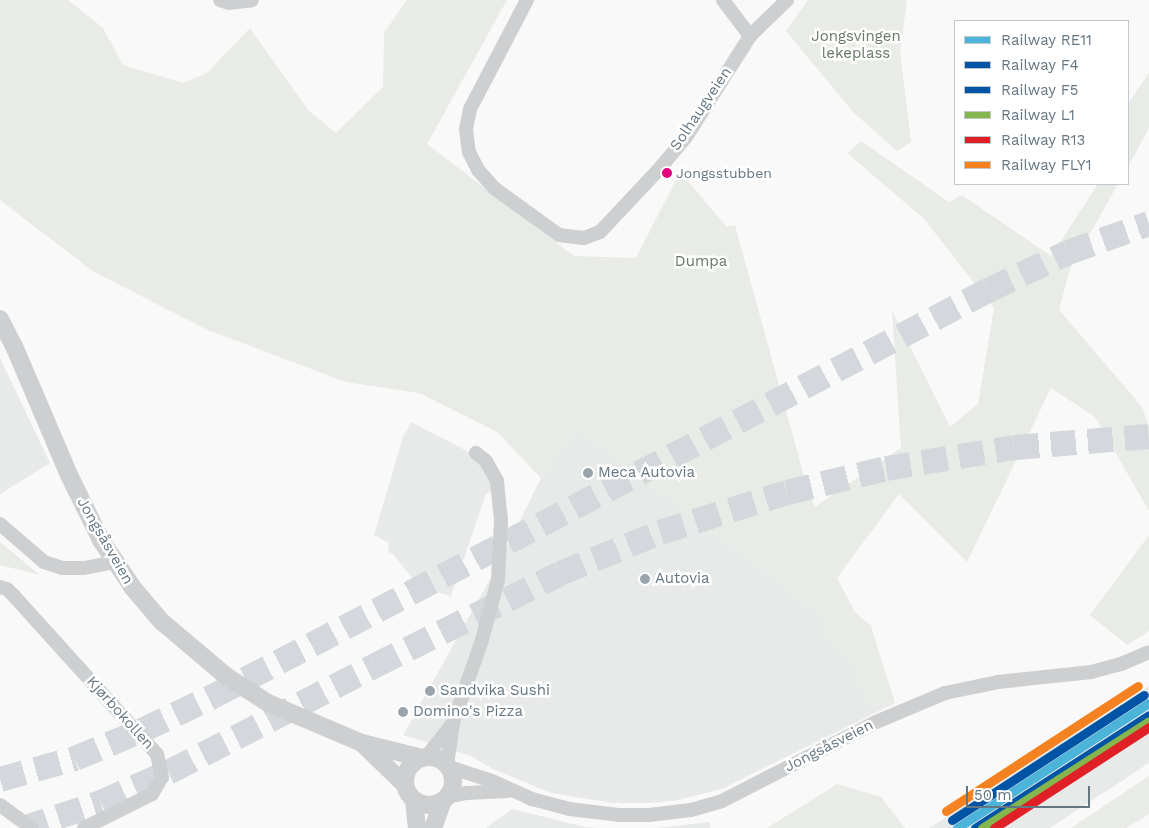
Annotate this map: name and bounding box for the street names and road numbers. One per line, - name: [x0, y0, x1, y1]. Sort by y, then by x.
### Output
- street label: Solhaugveien: [667, 64, 735, 154]
- street label: Jongsåsveien: [73, 494, 137, 588]
- street label: Kjørbokollen: [83, 673, 157, 753]
- street label: Jongsåsveien: [782, 716, 876, 776]

